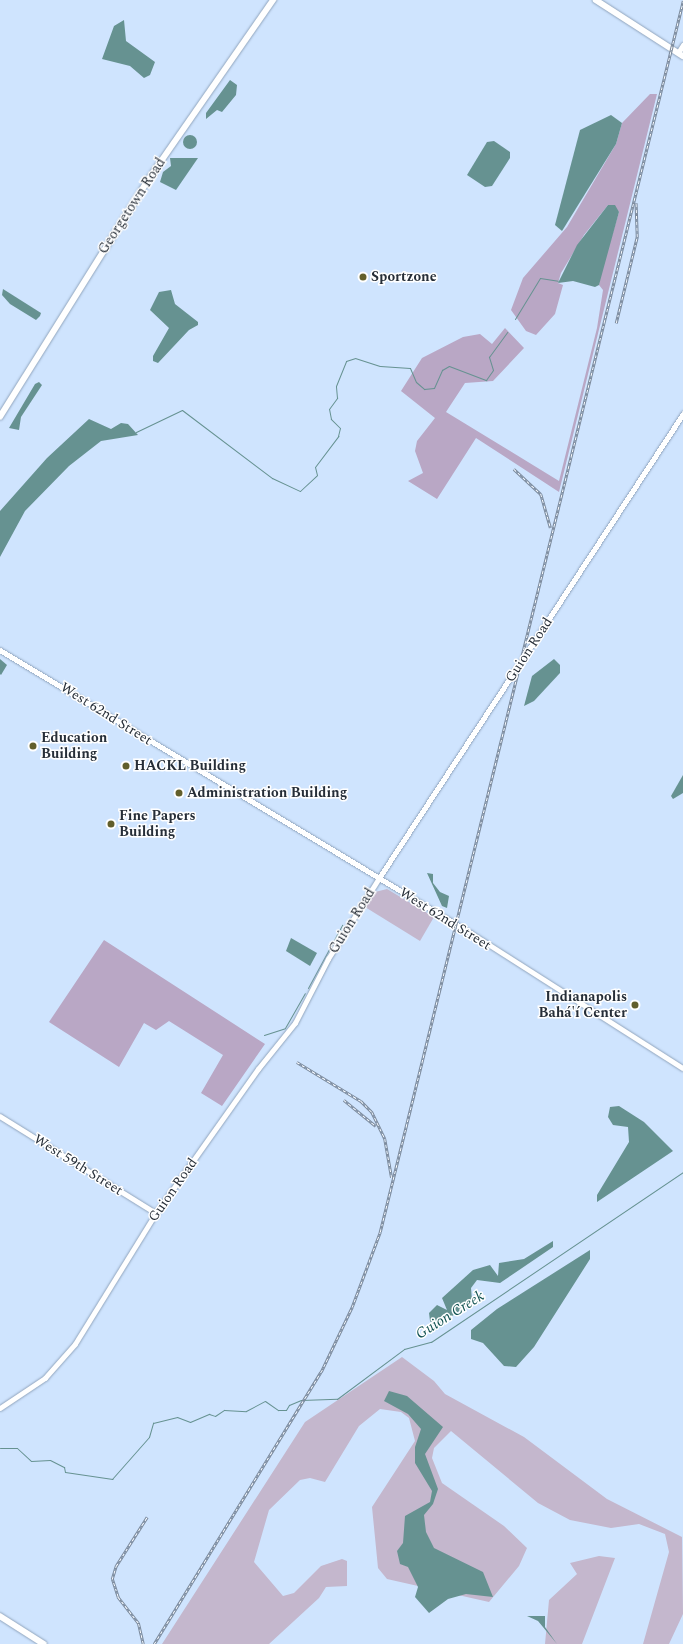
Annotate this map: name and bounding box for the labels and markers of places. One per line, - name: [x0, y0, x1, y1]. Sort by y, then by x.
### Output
- place label: Sportzone: [371, 269, 437, 285]
- marker: Sportzone: [358, 272, 368, 282]
- place label: Education Building: [41, 730, 107, 762]
- marker: Education Building: [28, 741, 38, 751]
- place label: HACKL Building: [134, 758, 246, 774]
- marker: HACKL Building: [121, 761, 131, 771]
- place label: Administration Building: [187, 785, 347, 801]
- marker: Administration Building: [174, 788, 184, 798]
- place label: Fine Papers Building: [119, 808, 196, 840]
- marker: Fine Papers Building: [106, 819, 116, 829]
- place label: Indianapolis Bahá'í Center: [539, 989, 627, 1022]
- marker: Indianapolis Bahá'í Center: [630, 1000, 640, 1010]

